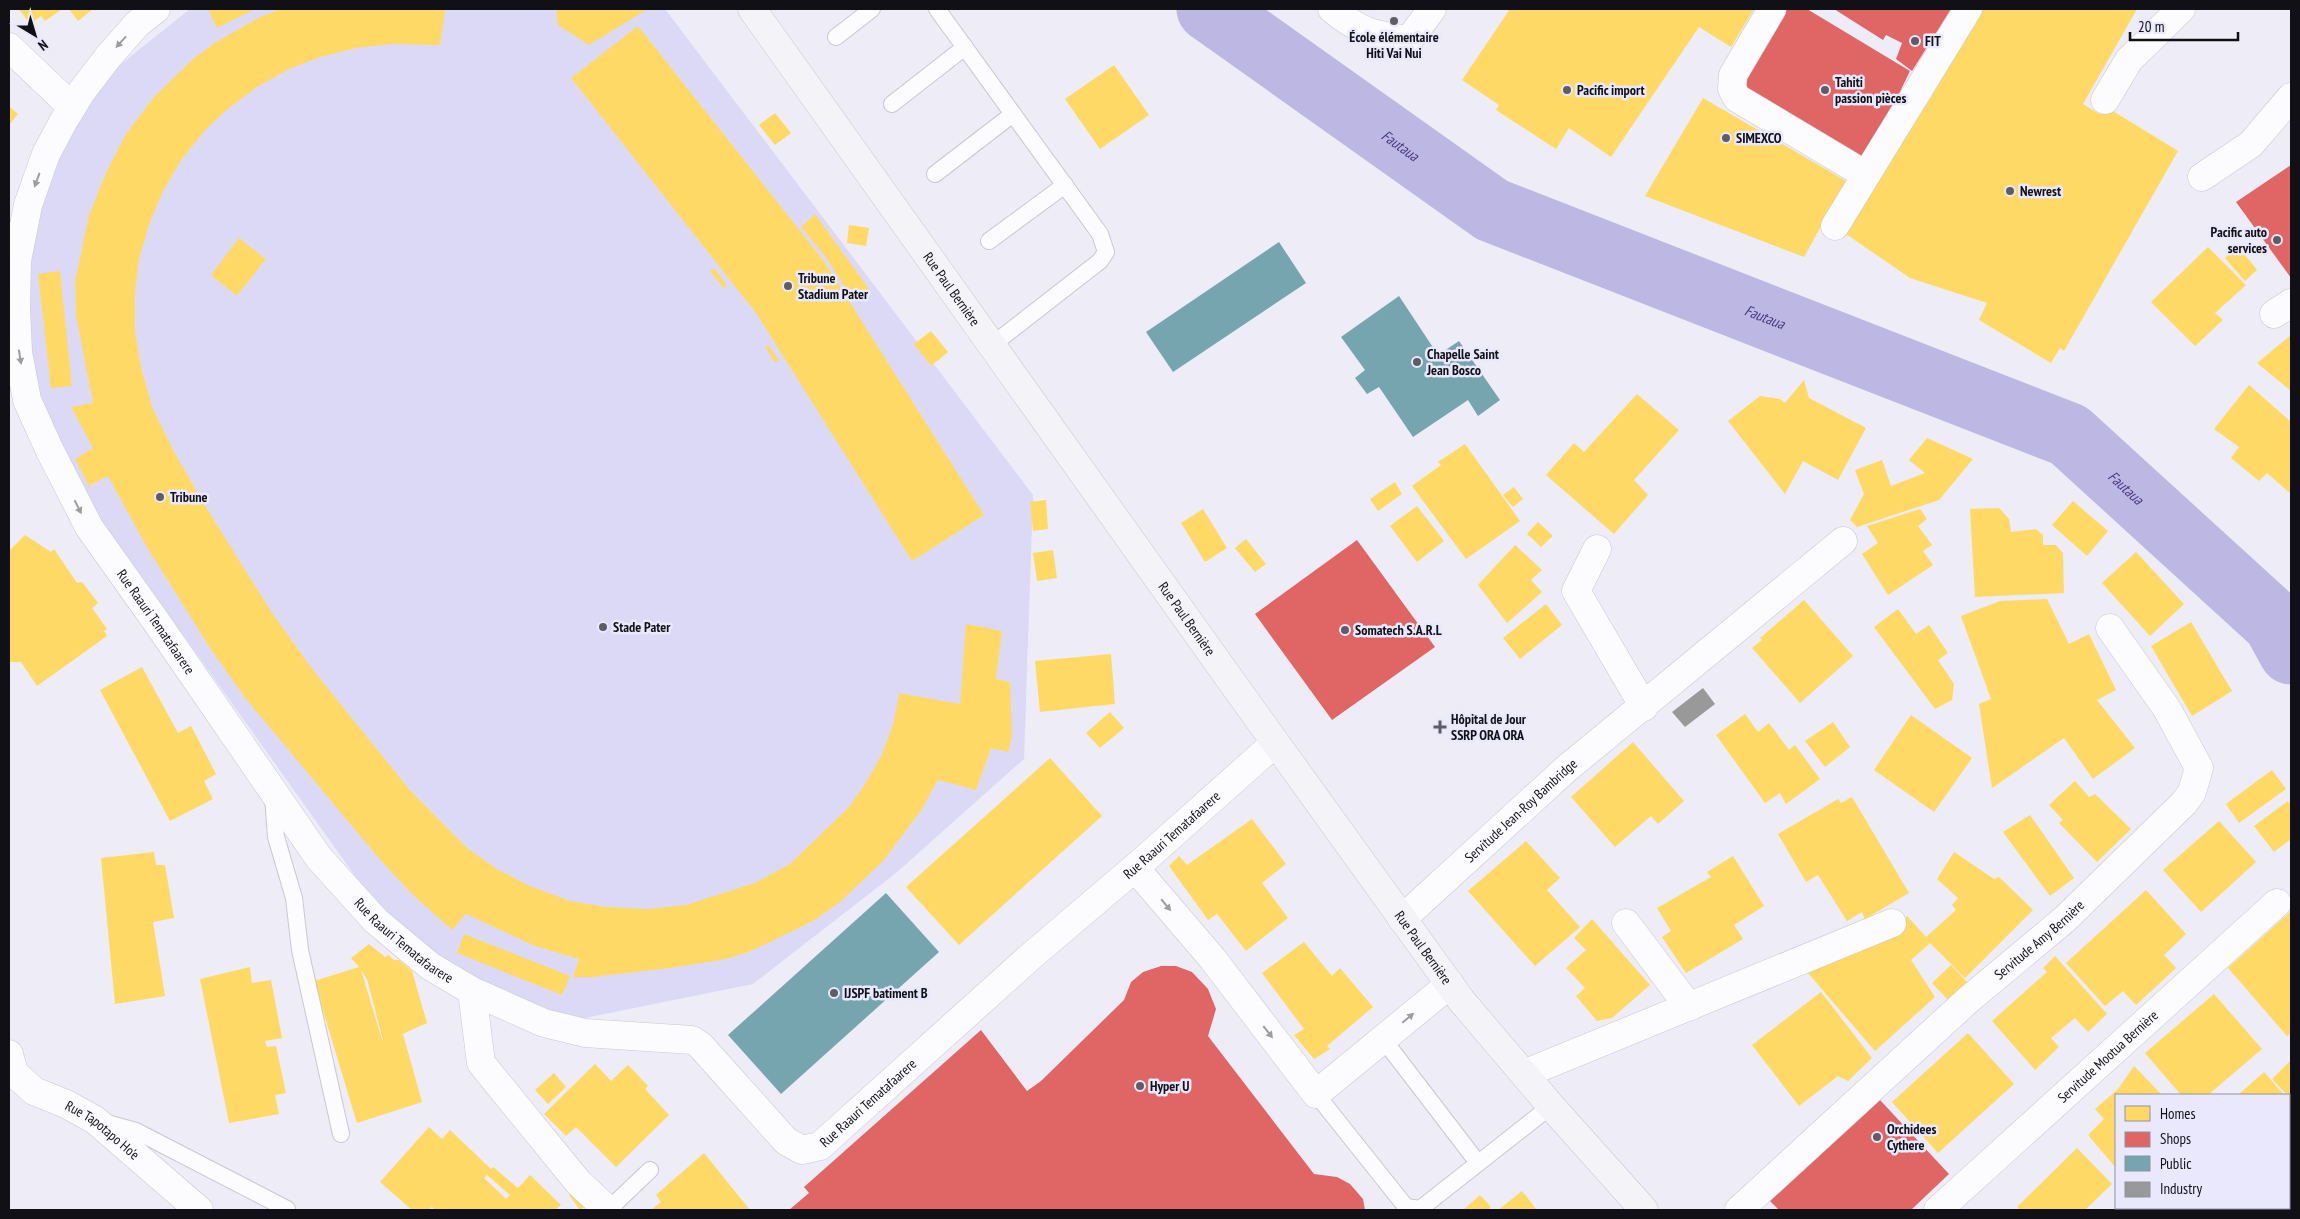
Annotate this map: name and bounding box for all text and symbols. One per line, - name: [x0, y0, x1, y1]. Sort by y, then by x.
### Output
- north arrow: [10, 10, 60, 60]
- scale bar: [2130, 10, 2238, 42]
- marker: École élémentaire Hiti Vai Nui: [1388, 15, 1400, 27]
- text: 20 m: [2138, 17, 2164, 36]
- place label: École élémentaire Hiti Vai Nui: [1349, 28, 1439, 62]
- place label: FIT: [1925, 32, 1941, 50]
- marker: FIT: [1909, 35, 1921, 47]
- text: N: [34, 36, 52, 55]
- one-way arrow: [115, 36, 127, 48]
- place label: Tahiti passion pièces: [1835, 73, 1906, 107]
- place label: Pacific import: [1577, 81, 1645, 99]
- marker: Pacific import: [1561, 84, 1573, 96]
- marker: Tahiti passion pièces: [1819, 84, 1831, 96]
- water label: Fautaua: [1378, 125, 1424, 165]
- place label: SIMEXCO: [1736, 129, 1782, 147]
- marker: SIMEXCO: [1720, 132, 1732, 144]
- one-way arrow: [33, 173, 41, 188]
- place label: Newrest: [2020, 182, 2061, 200]
- marker: Newrest: [2004, 185, 2016, 197]
- place label: Pacific auto services: [2211, 223, 2267, 257]
- marker: Pacific auto services: [2271, 234, 2283, 246]
- street label: Rue Paul Bernière: [919, 249, 984, 330]
- place label: Tribune Stadium Pater: [798, 269, 869, 303]
- marker: Tribune Stadium Pater: [782, 280, 794, 292]
- water label: Fautaua: [1742, 300, 1789, 333]
- place label: Chapelle Saint Jean Bosco: [1426, 345, 1499, 379]
- one-way arrow: [16, 349, 24, 365]
- marker: Chapelle Saint Jean Bosco: [1411, 356, 1423, 368]
- water label: Fautaua: [2105, 466, 2149, 509]
- place label: Tribune: [170, 488, 207, 506]
- marker: Tribune: [154, 491, 166, 503]
- one-way arrow: [74, 500, 82, 514]
- street label: Rue Raauri Tematafaarere: [113, 566, 199, 678]
- street label: Rue Paul Bernière: [1154, 578, 1219, 659]
- place label: Stade Pater: [613, 618, 671, 636]
- marker: Stade Pater: [597, 621, 609, 633]
- place label: Somatech S.A.R.L: [1355, 621, 1442, 639]
- marker: Somatech S.A.R.L: [1339, 624, 1351, 636]
- place label: Hôpital de Jour SSRP ORA ORA: [1451, 710, 1527, 744]
- marker: Hôpital de Jour SSRP ORA ORA: [1433, 720, 1447, 734]
- street label: Servitude Jean-Roy Bambridge: [1461, 754, 1581, 866]
- street label: Rue Raauri Tematafaarere: [1119, 787, 1224, 883]
- street label: Rue Raauri Tematafaarere: [351, 894, 457, 987]
- street label: Servitude Amy Bernière: [1990, 896, 2088, 983]
- one-way arrow: [1161, 899, 1172, 912]
- street label: Rue Paul Bernière: [1391, 907, 1456, 988]
- place label: IJSPF batiment B: [844, 984, 928, 1002]
- marker: IJSPF batiment B: [828, 987, 840, 999]
- street label: Servitude Mootua Bernière: [2054, 1006, 2162, 1106]
- one-way arrow: [1402, 1013, 1414, 1024]
- one-way arrow: [1263, 1025, 1273, 1039]
- street label: Rue Raauri Tematafaarere: [816, 1055, 920, 1151]
- place label: Hyper U: [1150, 1077, 1190, 1095]
- marker: Hyper U: [1134, 1080, 1146, 1092]
- legend: [2115, 1094, 2290, 1209]
- street label: Rue Tapotapo Ho'e: [62, 1096, 144, 1164]
- text: Homes: [2160, 1104, 2196, 1123]
- place label: Orchidees Cythere: [1887, 1120, 1936, 1154]
- text: Shops: [2160, 1129, 2191, 1148]
- marker: Orchidees Cythere: [1871, 1131, 1883, 1143]
- text: Public: [2160, 1154, 2192, 1173]
- text: Industry: [2160, 1179, 2202, 1198]

